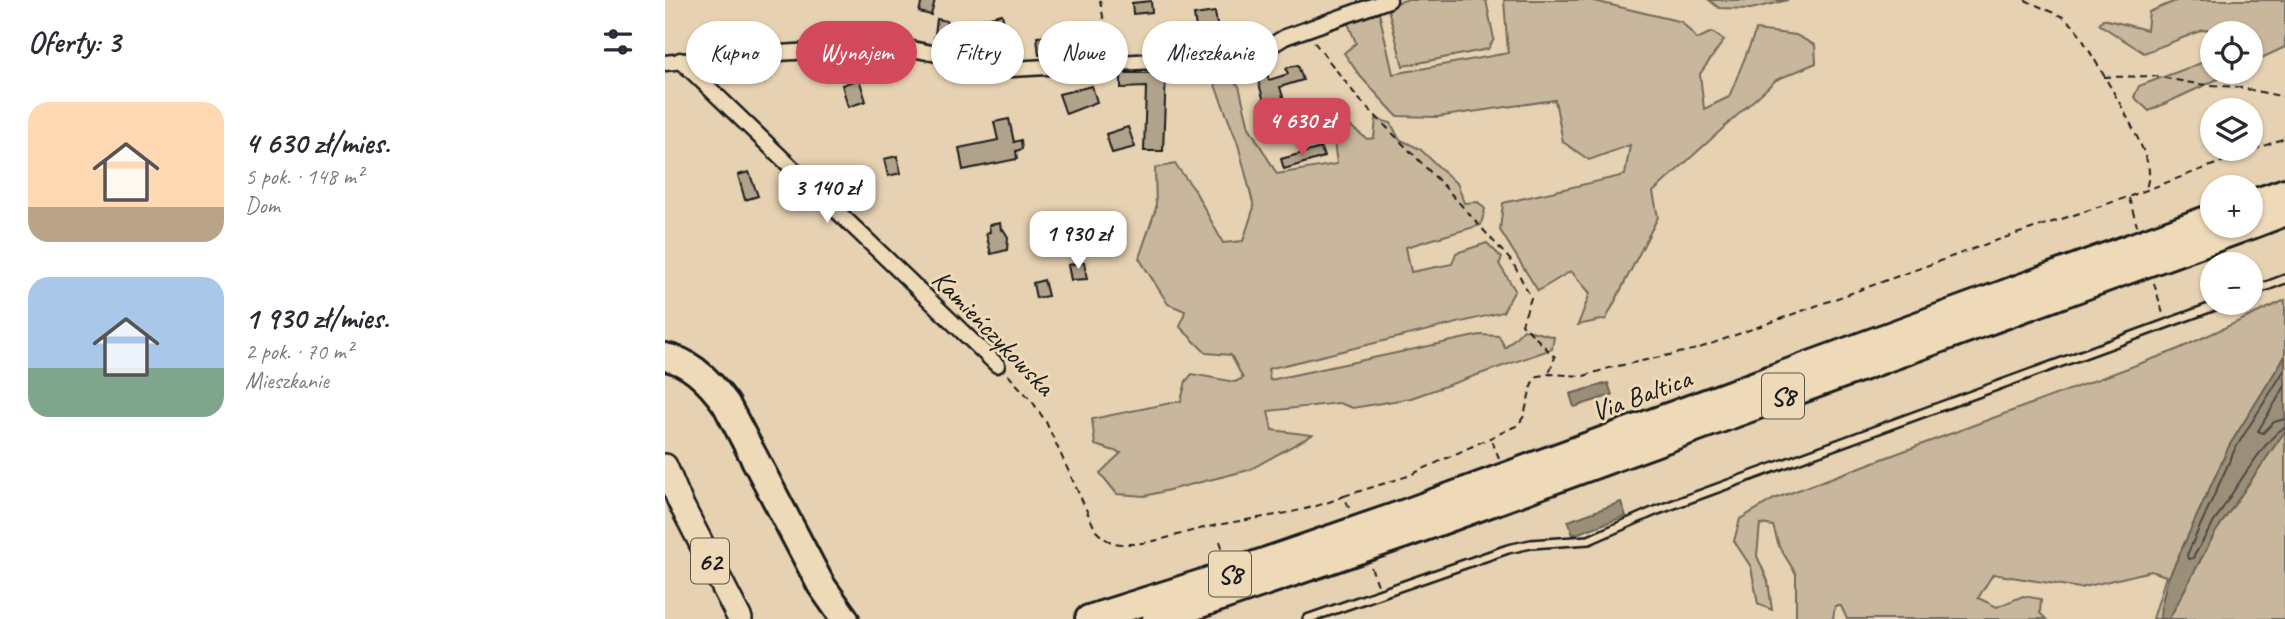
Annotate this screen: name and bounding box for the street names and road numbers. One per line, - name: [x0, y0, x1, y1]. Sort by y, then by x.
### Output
- street label: Kamieńczykowska: [925, 262, 1064, 404]
- street label: Via Baltica: [1586, 360, 1698, 429]
- road number: S8: [1762, 374, 1804, 418]
- road number: 62: [691, 538, 729, 583]
- road number: S8: [1209, 552, 1251, 596]

